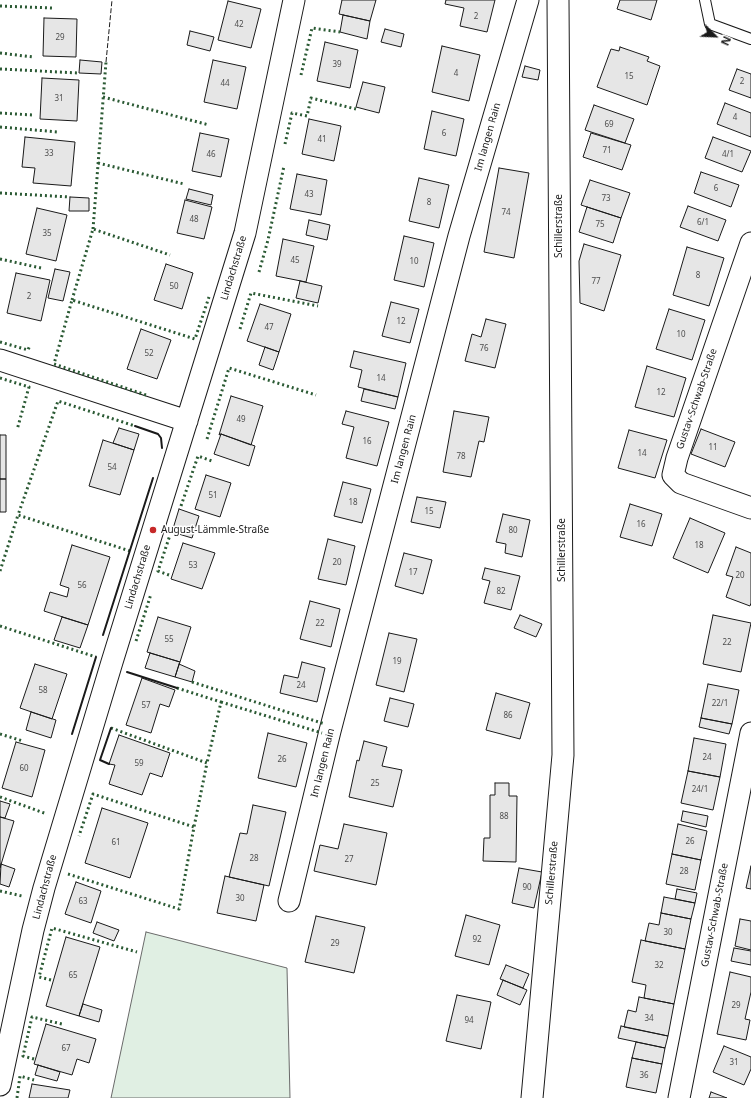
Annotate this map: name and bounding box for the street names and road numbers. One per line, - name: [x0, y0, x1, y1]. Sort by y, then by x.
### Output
- street label: Im langen Rain: [472, 101, 504, 173]
- street label: Schillerstraße: [553, 194, 565, 258]
- street label: Lindachstraße: [219, 234, 249, 302]
- street label: Gustav-Schwab-Straße: [674, 347, 720, 451]
- street label: Im langen Rain: [389, 413, 419, 485]
- street label: Schillerstraße: [556, 518, 568, 582]
- street label: Lindachstraße: [123, 543, 153, 611]
- street label: Im langen Rain: [309, 727, 337, 799]
- street label: Schillerstraße: [543, 841, 561, 905]
- street label: Lindachstraße: [31, 853, 59, 921]
- street label: Gustav-Schwab-Straße: [699, 862, 731, 968]

